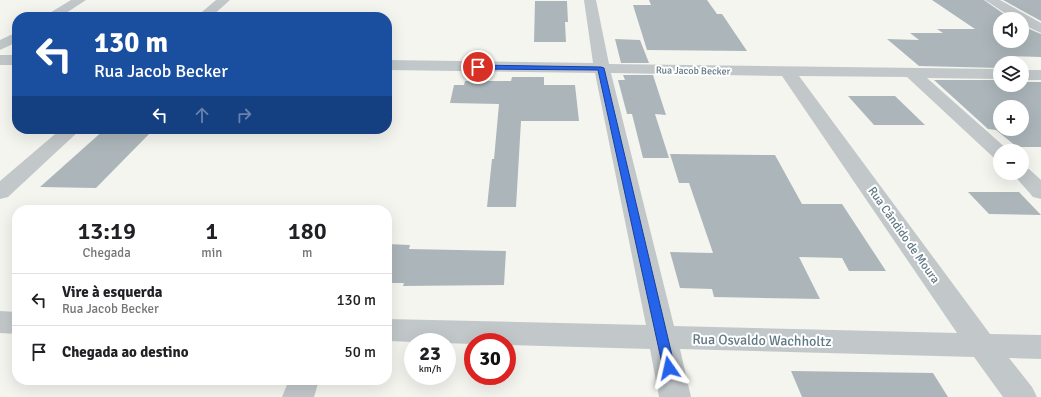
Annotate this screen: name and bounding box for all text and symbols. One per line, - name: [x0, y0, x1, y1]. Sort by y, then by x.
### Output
- map controls: [993, 12, 1029, 180]
- button: sound: [993, 12, 1029, 48]
- text: 130 m: [94, 26, 168, 60]
- icon: left: [28, 28, 80, 80]
- pin: [461, 50, 495, 84]
- icon: arrive: [467, 56, 489, 78]
- button: layers: [993, 56, 1029, 92]
- text: Rua Jacob Becker: [94, 60, 228, 82]
- street label: Rua Jacob Becker: [656, 64, 731, 78]
- button: +: [993, 100, 1029, 136]
- icon: left: [149, 104, 171, 126]
- icon: ahead: [191, 104, 213, 126]
- icon: right: [233, 104, 255, 126]
- button: −: [993, 144, 1029, 180]
- street label: Rua Cândido de Moura: [865, 184, 943, 287]
- text: 13:19: [77, 216, 136, 246]
- text: 1: [205, 216, 218, 246]
- text: 180: [288, 216, 327, 246]
- text: Chegada: [83, 245, 131, 261]
- text: min: [201, 245, 222, 261]
- text: m: [302, 245, 312, 261]
- text: Vire à esquerda: [62, 283, 162, 301]
- icon: left: [28, 289, 50, 311]
- text: 130 m: [336, 291, 376, 309]
- text: Rua Jacob Becker: [62, 301, 159, 317]
- street label: Rua Osvaldo Wachholtz: [692, 331, 832, 350]
- speed limit sign: 30: [464, 333, 516, 385]
- icon: arrive: [28, 341, 50, 363]
- text: 23: [419, 341, 441, 366]
- text: Chegada ao destino: [62, 343, 189, 361]
- text: 50 m: [345, 343, 376, 361]
- position arrow: [648, 347, 690, 389]
- text: km/h: [419, 363, 441, 375]

